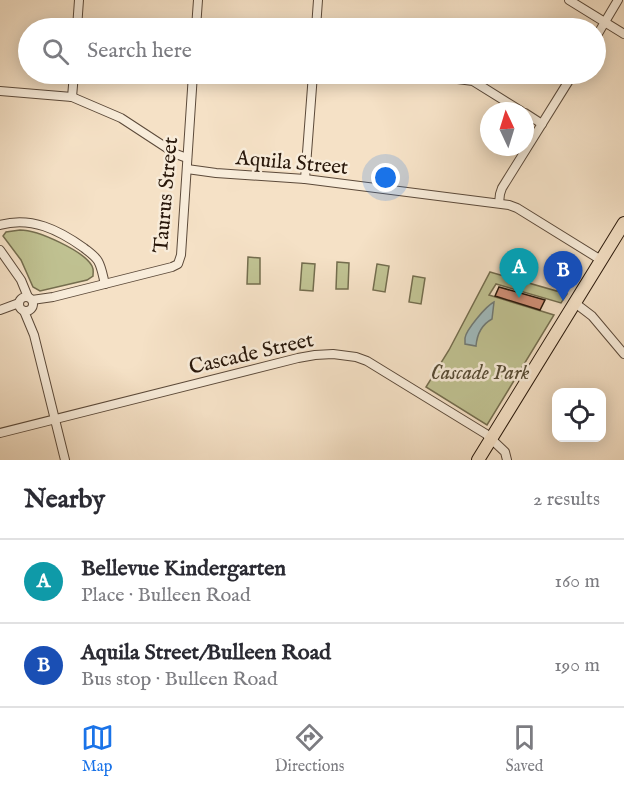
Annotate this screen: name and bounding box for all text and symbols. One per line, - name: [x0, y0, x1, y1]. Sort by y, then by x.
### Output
- search box: [18, 18, 606, 84]
- icon: search: [39, 35, 72, 68]
- text: Search here: [87, 37, 192, 65]
- north arrow: [480, 102, 534, 156]
- street label: Taurus Street: [148, 136, 185, 254]
- street label: Aquila Street: [234, 145, 349, 182]
- your location: [371, 163, 400, 192]
- pin: A: [500, 248, 538, 298]
- pin: B: [544, 252, 582, 301]
- street label: Cascade Street: [186, 327, 316, 382]
- park label: Cascade Park: [431, 360, 530, 387]
- map controls: [552, 388, 606, 442]
- button: locate: [552, 388, 606, 442]
- text: Nearby: [24, 483, 105, 516]
- text: 2 results: [533, 487, 600, 512]
- text: Bellevue Kindergarten: [81, 555, 286, 583]
- text: A: [37, 569, 50, 594]
- text: 160 m: [554, 569, 600, 594]
- text: Place · Bulleen Road: [81, 583, 251, 608]
- text: Aquila Street/Bulleen Road: [81, 639, 331, 667]
- text: B: [37, 653, 50, 678]
- text: 190 m: [554, 653, 600, 678]
- text: Bus stop · Bulleen Road: [81, 667, 278, 692]
- tab: Map: [81, 721, 114, 777]
- tab: Directions: [275, 721, 344, 777]
- tab: Saved: [506, 721, 543, 777]

